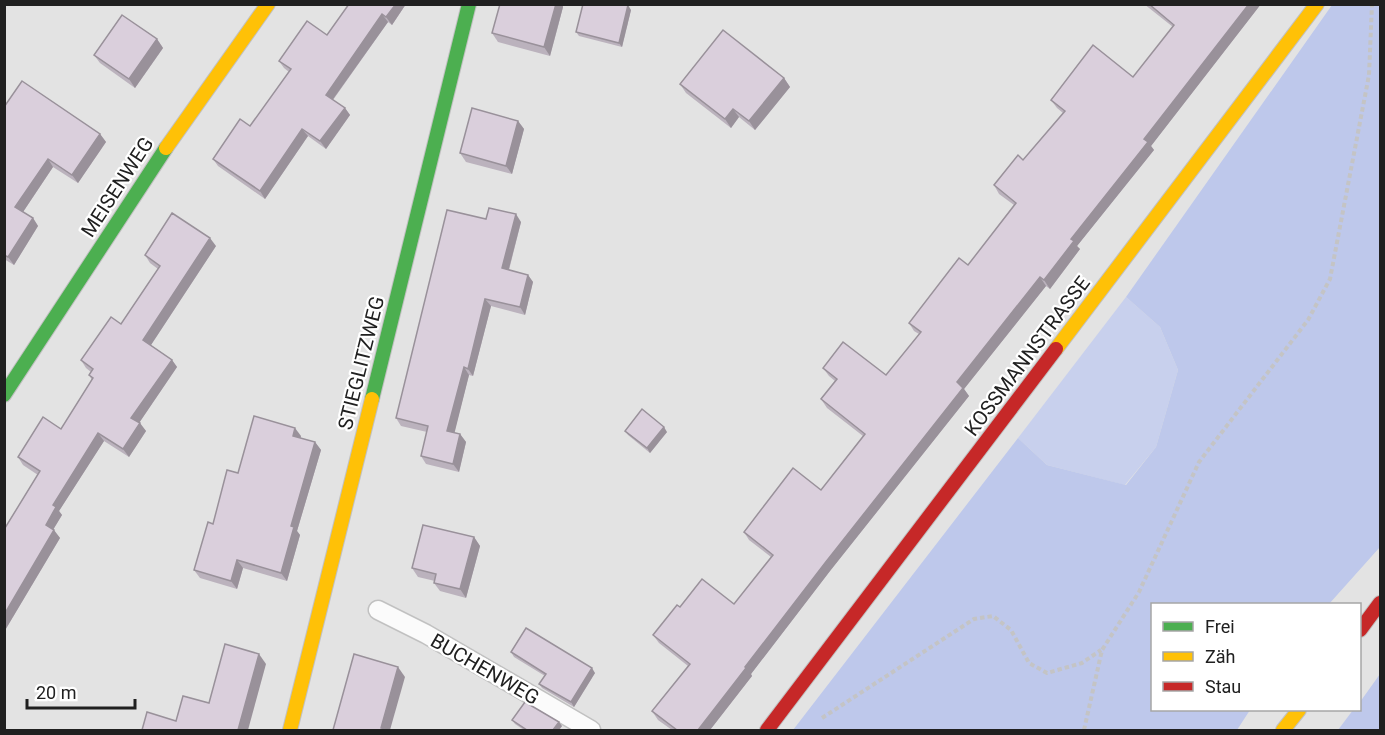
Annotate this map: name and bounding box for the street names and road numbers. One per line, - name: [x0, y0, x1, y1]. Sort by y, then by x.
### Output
- street label: MEISENWEG: [76, 132, 158, 242]
- street label: KOSSMANNSTRASSE: [959, 272, 1095, 440]
- street label: STIEGLITZWEG: [333, 294, 389, 432]
- street label: BUCHENWEG: [427, 628, 543, 710]

